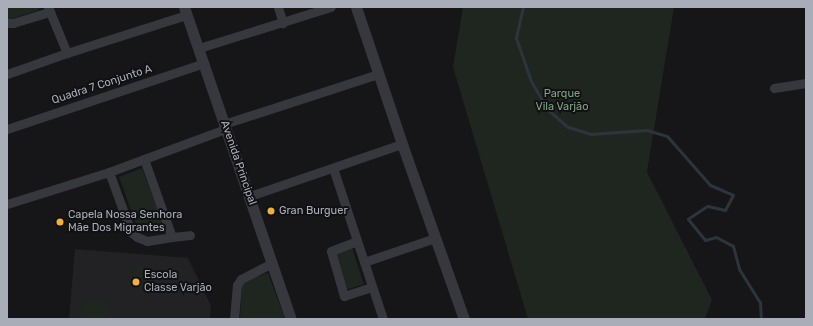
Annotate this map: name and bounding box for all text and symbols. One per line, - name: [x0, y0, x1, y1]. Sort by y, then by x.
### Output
- street label: Quadra 7 Conjunto A: [50, 63, 154, 107]
- park label: Parque Vila Varjão: [535, 88, 589, 114]
- street label: Avenida Principal: [217, 119, 259, 207]
- place label: Gran Burguer: [279, 204, 348, 218]
- marker: Gran Burguer: [266, 206, 276, 216]
- place label: Capela Nossa Senhora Mãe Dos Migrantes: [68, 209, 182, 235]
- marker: Capela Nossa Senhora Mãe Dos Migrantes: [55, 217, 65, 227]
- place label: Escola Classe Varjão: [144, 269, 212, 295]
- marker: Escola Classe Varjão: [131, 277, 141, 287]

